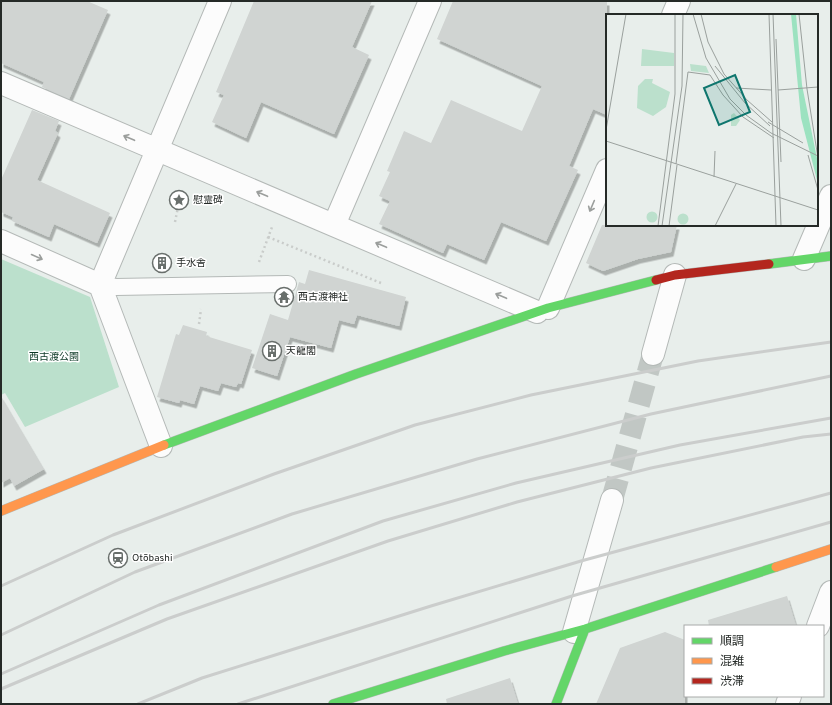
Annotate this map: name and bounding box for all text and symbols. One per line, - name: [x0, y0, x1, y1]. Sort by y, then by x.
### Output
- inset map: [606, 14, 818, 226]
- one-way arrow: [124, 133, 136, 141]
- place icon: 慰霊碑: [168, 189, 190, 211]
- one-way arrow: [256, 190, 268, 197]
- place label: 慰霊碑: [193, 194, 223, 207]
- one-way arrow: [587, 199, 595, 211]
- one-way arrow: [376, 241, 388, 249]
- building icon: 手水舎: [151, 252, 173, 274]
- one-way arrow: [30, 254, 42, 261]
- place label: 手水舎: [176, 257, 206, 270]
- temple icon: 西古渡神社: [273, 286, 295, 308]
- place label: 西古渡神社: [298, 291, 348, 304]
- one-way arrow: [495, 292, 507, 300]
- building icon: 天龍閣: [261, 340, 283, 362]
- place label: 天龍閣: [286, 345, 316, 358]
- park label: 西古渡公園: [29, 351, 79, 364]
- station icon: Otōbashi: [107, 547, 129, 569]
- place label: Otōbashi: [132, 552, 172, 565]
- legend: [684, 625, 824, 697]
- text: 順調: [720, 634, 744, 650]
- text: 混雑: [720, 654, 744, 670]
- text: 渋滞: [720, 674, 744, 690]

